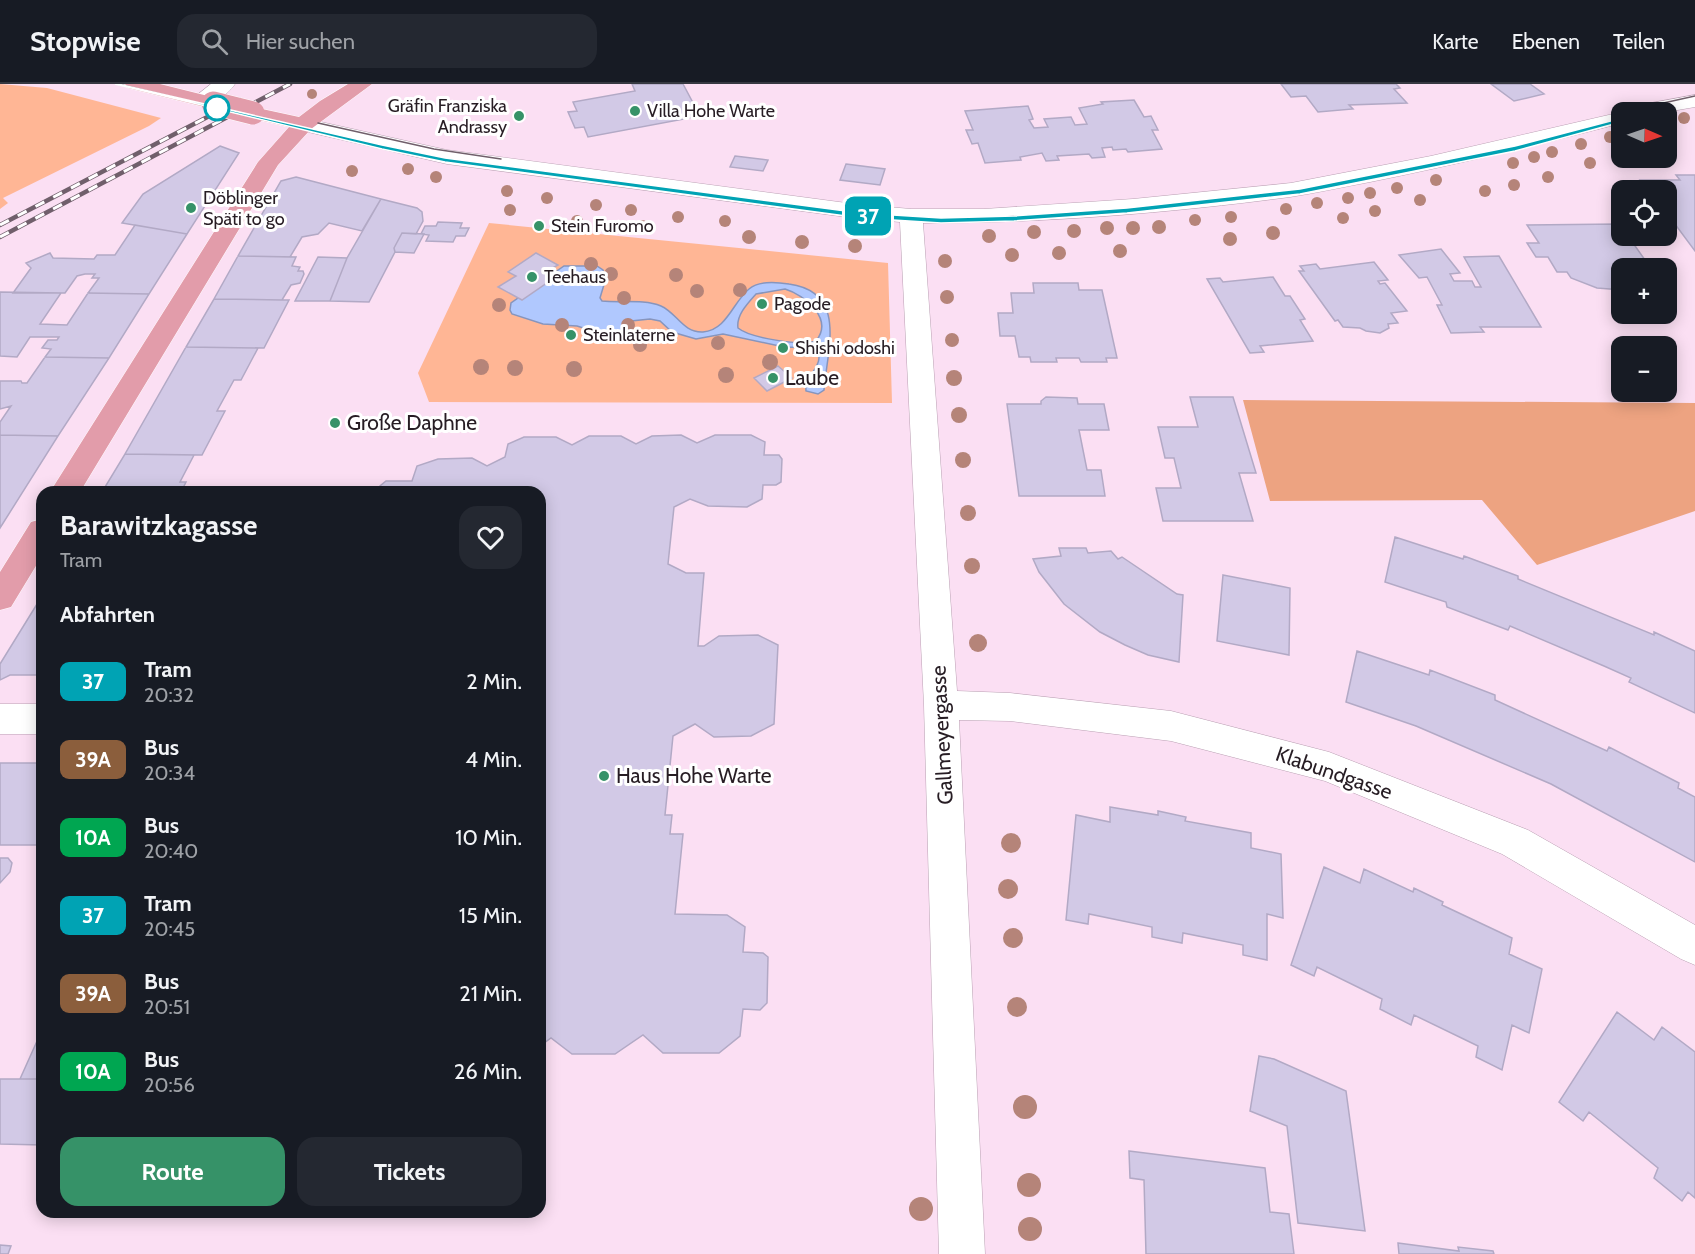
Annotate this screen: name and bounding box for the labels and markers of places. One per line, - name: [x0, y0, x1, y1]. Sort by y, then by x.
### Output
- unlabelled marker: [204, 95, 230, 121]
- place label: Gräfin Franziska Andrassy: [388, 95, 507, 138]
- place label: Villa Hohe Warte: [647, 100, 775, 122]
- marker: Villa Hohe Warte: [628, 104, 642, 118]
- marker: Gräfin Franziska Andrassy: [512, 109, 526, 123]
- place label: Döblinger Späti to go: [203, 187, 285, 230]
- marker: Döblinger Späti to go: [184, 201, 198, 215]
- place label: Stein Furomo: [551, 215, 654, 237]
- marker: Stein Furomo: [532, 219, 546, 233]
- place label: Teehaus: [544, 266, 606, 288]
- marker: Teehaus: [525, 270, 539, 284]
- place label: Pagode: [774, 293, 831, 315]
- marker: Pagode: [755, 297, 769, 311]
- place label: Steinlaterne: [583, 324, 675, 346]
- marker: Steinlaterne: [564, 328, 578, 342]
- place label: Shishi odoshi: [795, 337, 895, 359]
- marker: Shishi odoshi: [776, 341, 790, 355]
- place label: Laube: [785, 365, 839, 390]
- marker: Laube: [766, 371, 780, 385]
- place label: Große Daphne: [347, 410, 477, 435]
- marker: Große Daphne: [328, 416, 342, 430]
- place label: Haus Hohe Warte: [616, 763, 772, 788]
- marker: Haus Hohe Warte: [597, 769, 611, 783]

